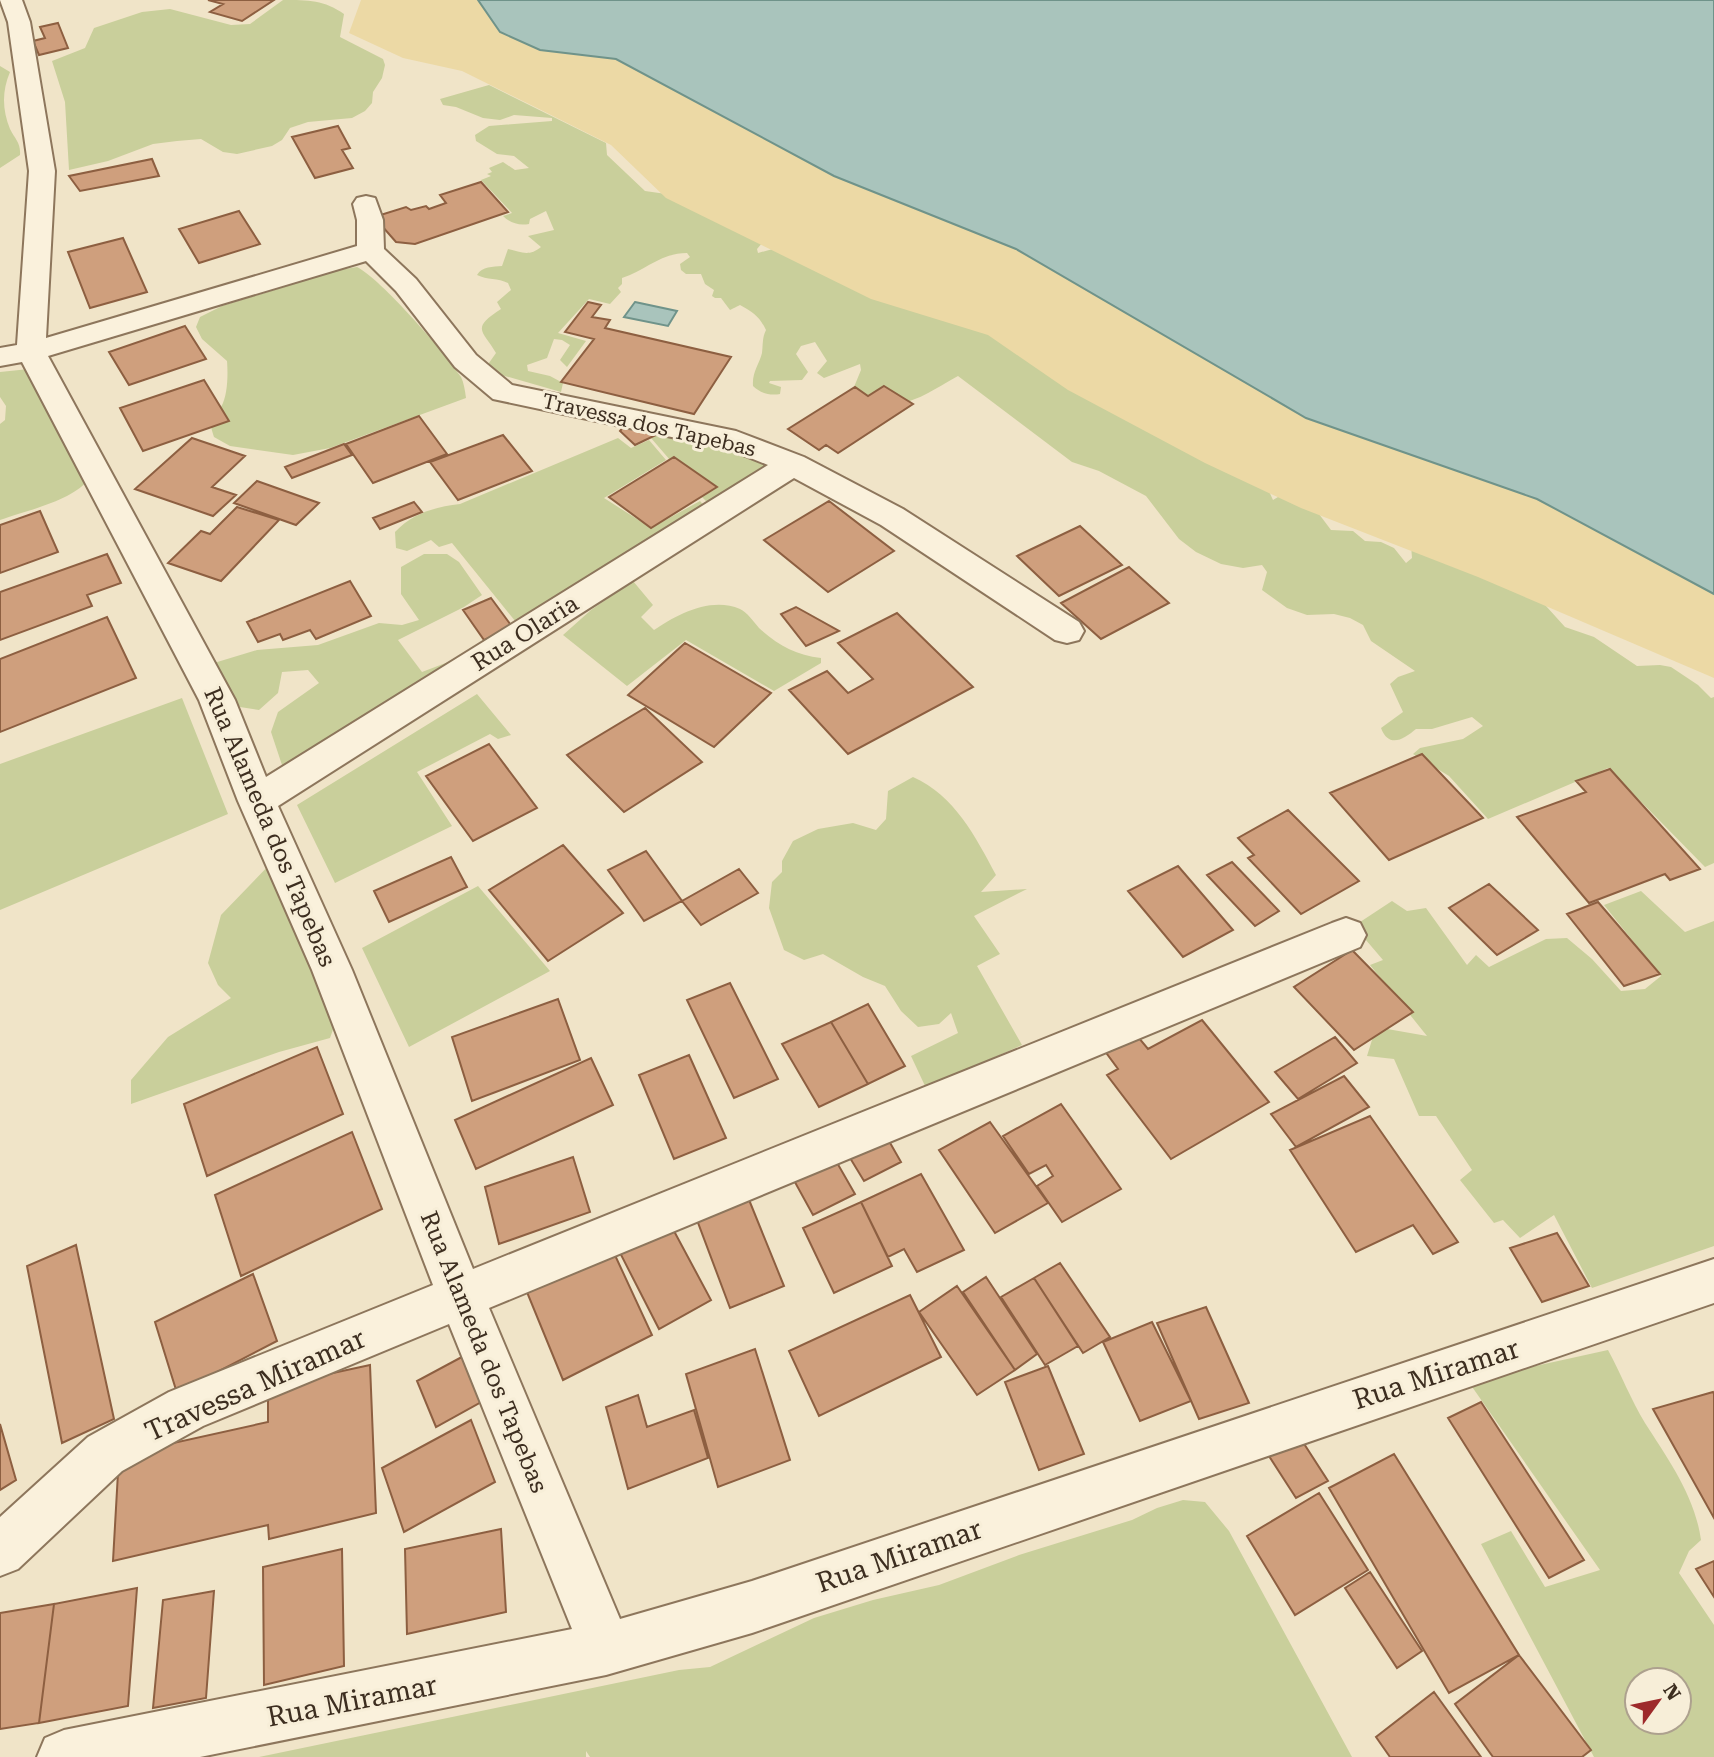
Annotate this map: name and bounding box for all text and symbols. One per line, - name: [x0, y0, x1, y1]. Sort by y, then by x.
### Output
- street label: Travessa dos Tapebas: [540, 389, 758, 461]
- street label: Rua Olaria: [467, 589, 583, 677]
- street label: Rua Alameda dos Tapebas: [198, 683, 342, 971]
- street label: Rua Alameda dos Tapebas: [415, 1207, 553, 1497]
- street label: Travessa Miramar: [140, 1322, 370, 1448]
- street label: Rua Miramar: [1349, 1332, 1523, 1416]
- street label: Rua Miramar: [812, 1512, 986, 1600]
- north arrow: [1623, 1666, 1693, 1736]
- street label: Rua Miramar: [264, 1668, 440, 1734]
- text: N: [1658, 1680, 1686, 1705]

